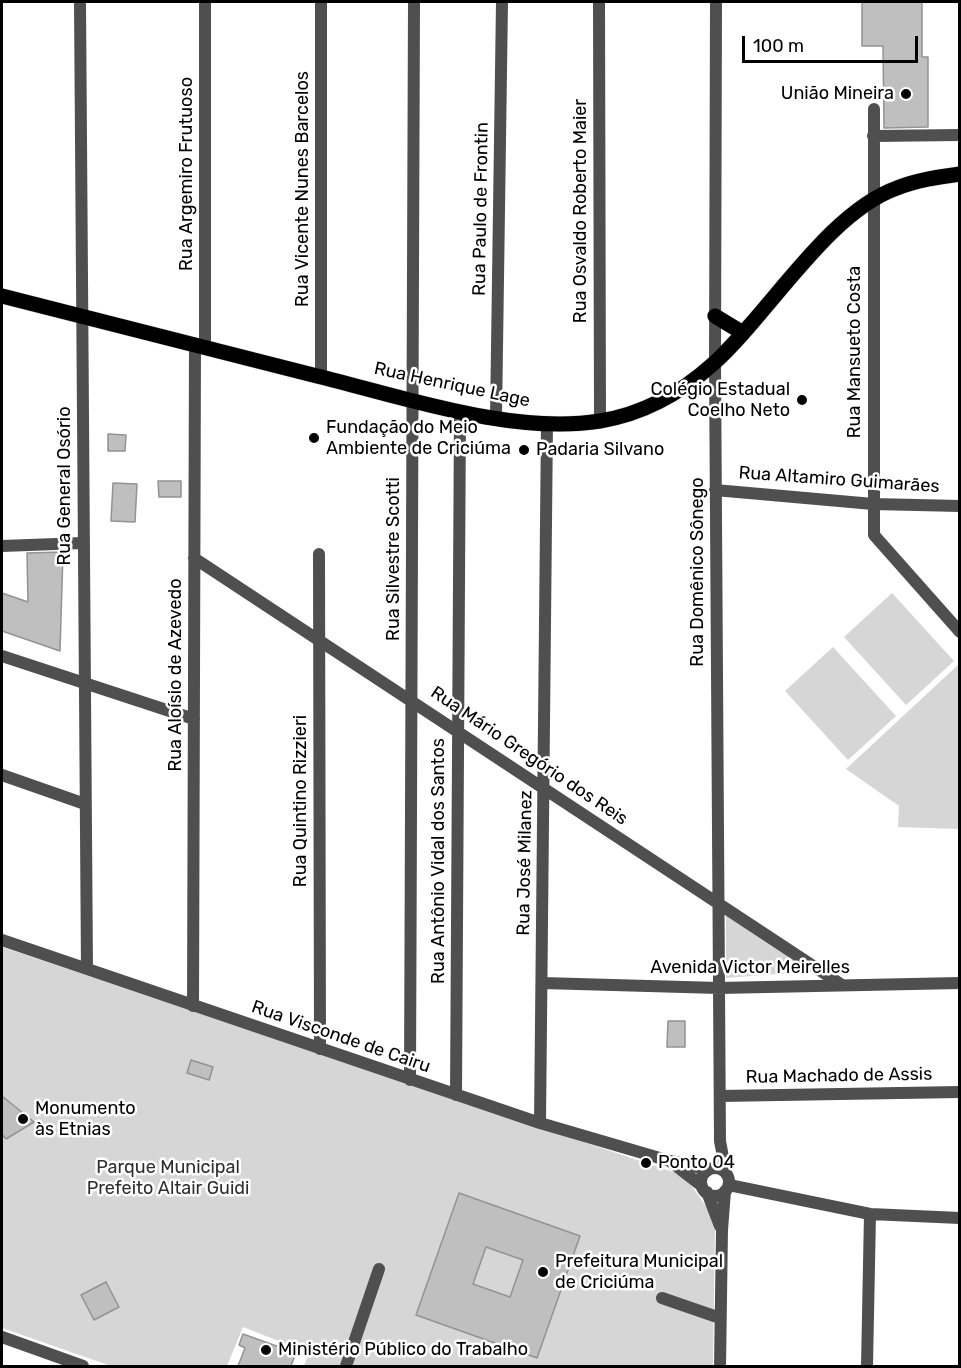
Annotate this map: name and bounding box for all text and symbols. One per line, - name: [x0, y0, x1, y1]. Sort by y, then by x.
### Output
- scale bar: [745, 24, 920, 62]
- text: 100 m: [753, 35, 804, 57]
- street label: Rua Vicente Nunes Barcelos: [292, 71, 314, 307]
- street label: Rua Argemiro Frutuoso: [176, 77, 198, 271]
- place label: União Mineira: [781, 83, 894, 105]
- marker: União Mineira: [899, 87, 913, 101]
- street label: Rua Osvaldo Roberto Maier: [570, 99, 592, 323]
- street label: Rua Paulo de Frontin: [469, 122, 493, 296]
- street label: Rua Mansueto Costa: [844, 266, 866, 438]
- street label: Rua Henrique Lage: [372, 358, 532, 412]
- place label: Colégio Estadual Coelho Neto: [650, 379, 790, 422]
- marker: Colégio Estadual Coelho Neto: [795, 393, 809, 407]
- street label: Rua General Osório: [54, 407, 76, 565]
- place label: Fundação do Meio Ambiente de Criciúma: [326, 417, 511, 460]
- marker: Fundação do Meio Ambiente de Criciúma: [307, 431, 321, 445]
- place label: Padaria Silvano: [536, 439, 664, 461]
- marker: Padaria Silvano: [517, 443, 531, 457]
- street label: Rua Altamiro Guimarães: [738, 462, 940, 498]
- street label: Rua Silvestre Scotti: [383, 477, 405, 641]
- street label: Rua Domênico Sônego: [687, 477, 709, 667]
- street label: Rua Aloísio de Azevedo: [165, 578, 187, 772]
- street label: Rua Mário Gregório dos Reis: [426, 682, 632, 830]
- street label: Rua Quintino Rizzieri: [290, 715, 312, 887]
- street label: Rua Antônio Vidal dos Santos: [428, 738, 450, 984]
- street label: Rua José Milanez: [513, 790, 537, 936]
- street label: Avenida Victor Meirelles: [650, 957, 850, 979]
- street label: Rua Visconde de Cairu: [249, 996, 433, 1078]
- street label: Rua Machado de Assis: [746, 1064, 932, 1088]
- place label: Monumento às Etnias: [35, 1098, 136, 1140]
- marker: Monumento às Etnias: [16, 1112, 30, 1126]
- place label: Ponto 04: [658, 1152, 735, 1174]
- marker: Ponto 04: [639, 1156, 653, 1170]
- park label: Parque Municipal Prefeito Altair Guidi: [87, 1157, 249, 1200]
- place label: Prefeitura Municipal de Criciúma: [555, 1251, 723, 1294]
- marker: Prefeitura Municipal de Criciúma: [536, 1265, 550, 1279]
- place label: Ministério Público do Trabalho: [278, 1339, 528, 1361]
- marker: Ministério Público do Trabalho: [259, 1343, 273, 1357]

